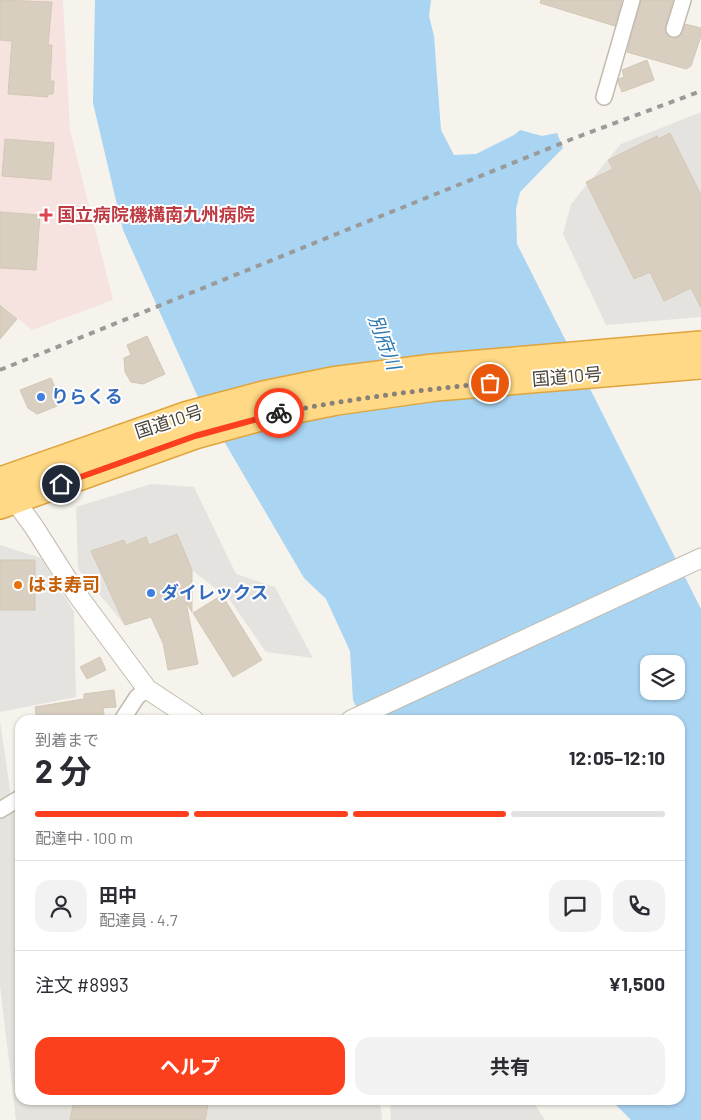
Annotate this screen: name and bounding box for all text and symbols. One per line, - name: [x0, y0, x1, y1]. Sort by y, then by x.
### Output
- place label: 国立病院機構南九州病院: [57, 203, 255, 225]
- marker: 国立病院機構南九州病院: [39, 208, 53, 222]
- water label: 別府川: [365, 311, 407, 374]
- pin: [469, 362, 511, 404]
- street label: 国道10号: [531, 362, 603, 390]
- icon: bag: [476, 369, 504, 397]
- place label: りらくる: [51, 385, 123, 407]
- courier: [254, 388, 304, 438]
- marker: りらくる: [35, 391, 47, 403]
- icon: bike: [265, 399, 293, 427]
- street label: 国道10号: [132, 400, 206, 442]
- pin: [40, 463, 82, 505]
- icon: home: [47, 470, 75, 498]
- place label: はま寿司: [28, 573, 100, 595]
- marker: はま寿司: [12, 579, 24, 591]
- place label: ダイレックス: [161, 581, 268, 603]
- marker: ダイレックス: [145, 587, 157, 599]
- map controls: [640, 655, 685, 700]
- button: layers: [640, 655, 685, 700]
- text: 到着まで: [35, 730, 99, 749]
- text: 12:05–12:10: [569, 746, 665, 769]
- text: 2 分: [35, 751, 91, 789]
- text: 配達中 · 100 m: [35, 828, 133, 847]
- button: person: [35, 880, 87, 932]
- button: chat: [549, 880, 601, 932]
- button: phone: [613, 880, 665, 932]
- text: 田中: [99, 883, 137, 906]
- text: 配達員 · 4.7: [99, 910, 178, 929]
- text: ¥1,500: [608, 972, 665, 995]
- text: 注文 #8993: [35, 973, 129, 996]
- button: ヘルプ: [35, 1037, 345, 1095]
- button: 共有: [355, 1037, 665, 1095]

